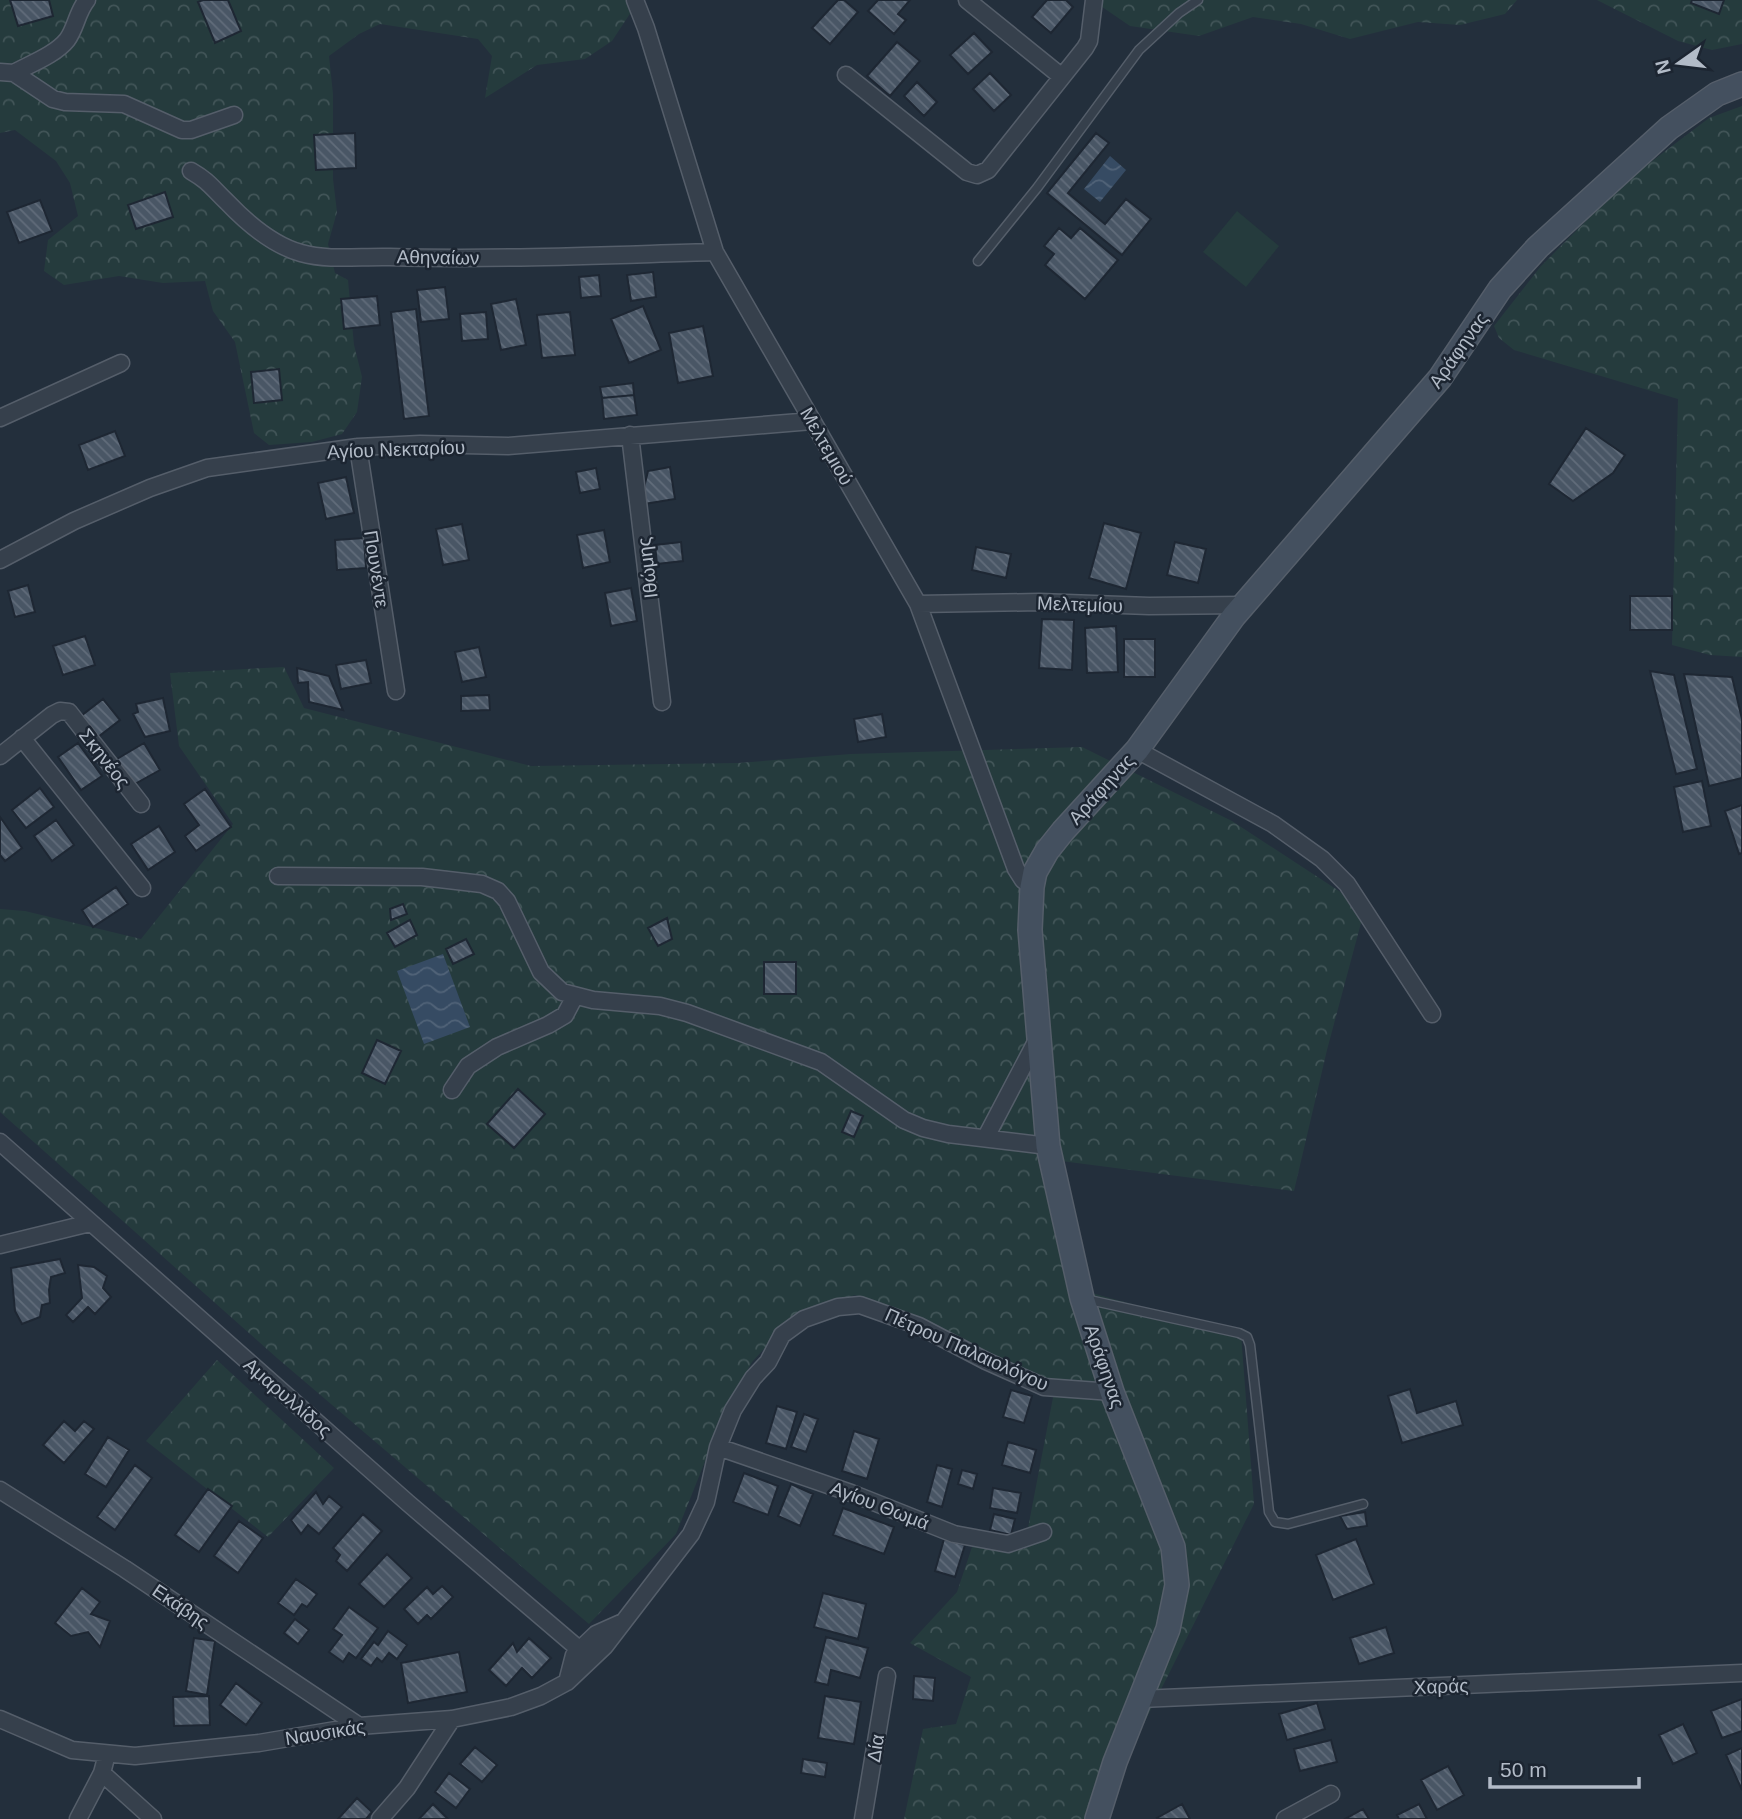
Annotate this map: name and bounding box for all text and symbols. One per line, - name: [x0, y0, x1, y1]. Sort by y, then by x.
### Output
- north arrow: [1644, 28, 1714, 98]
- text: N: [1651, 58, 1675, 76]
- street label: Αθηναίων: [396, 246, 480, 269]
- street label: Αράφηνας: [1425, 309, 1492, 392]
- street label: Μελτεμιού: [796, 404, 857, 489]
- street label: Αγίου Νεκταρίου: [327, 437, 465, 462]
- street label: Πουνέντε: [360, 529, 393, 610]
- street label: Ιθώμης: [633, 536, 662, 600]
- street label: Μελτεμίου: [1037, 593, 1123, 616]
- street label: Σκηνέος: [75, 724, 134, 792]
- street label: Αράφηνας: [1064, 750, 1138, 829]
- street label: Πέτρου Παλαιολόγου: [882, 1304, 1052, 1395]
- street label: Αράφηνας: [1080, 1322, 1129, 1411]
- street label: Αμαρυλλίδος: [240, 1354, 336, 1441]
- street label: Αγίου Θωμά: [828, 1477, 932, 1534]
- street label: Εκάβης: [148, 1580, 213, 1633]
- street label: Χαράς: [1413, 1675, 1469, 1698]
- street label: Ναυσικάς: [284, 1716, 366, 1749]
- street label: Δία: [863, 1733, 888, 1764]
- scale bar: [1490, 1745, 1639, 1789]
- text: 50 m: [1500, 1758, 1547, 1781]

